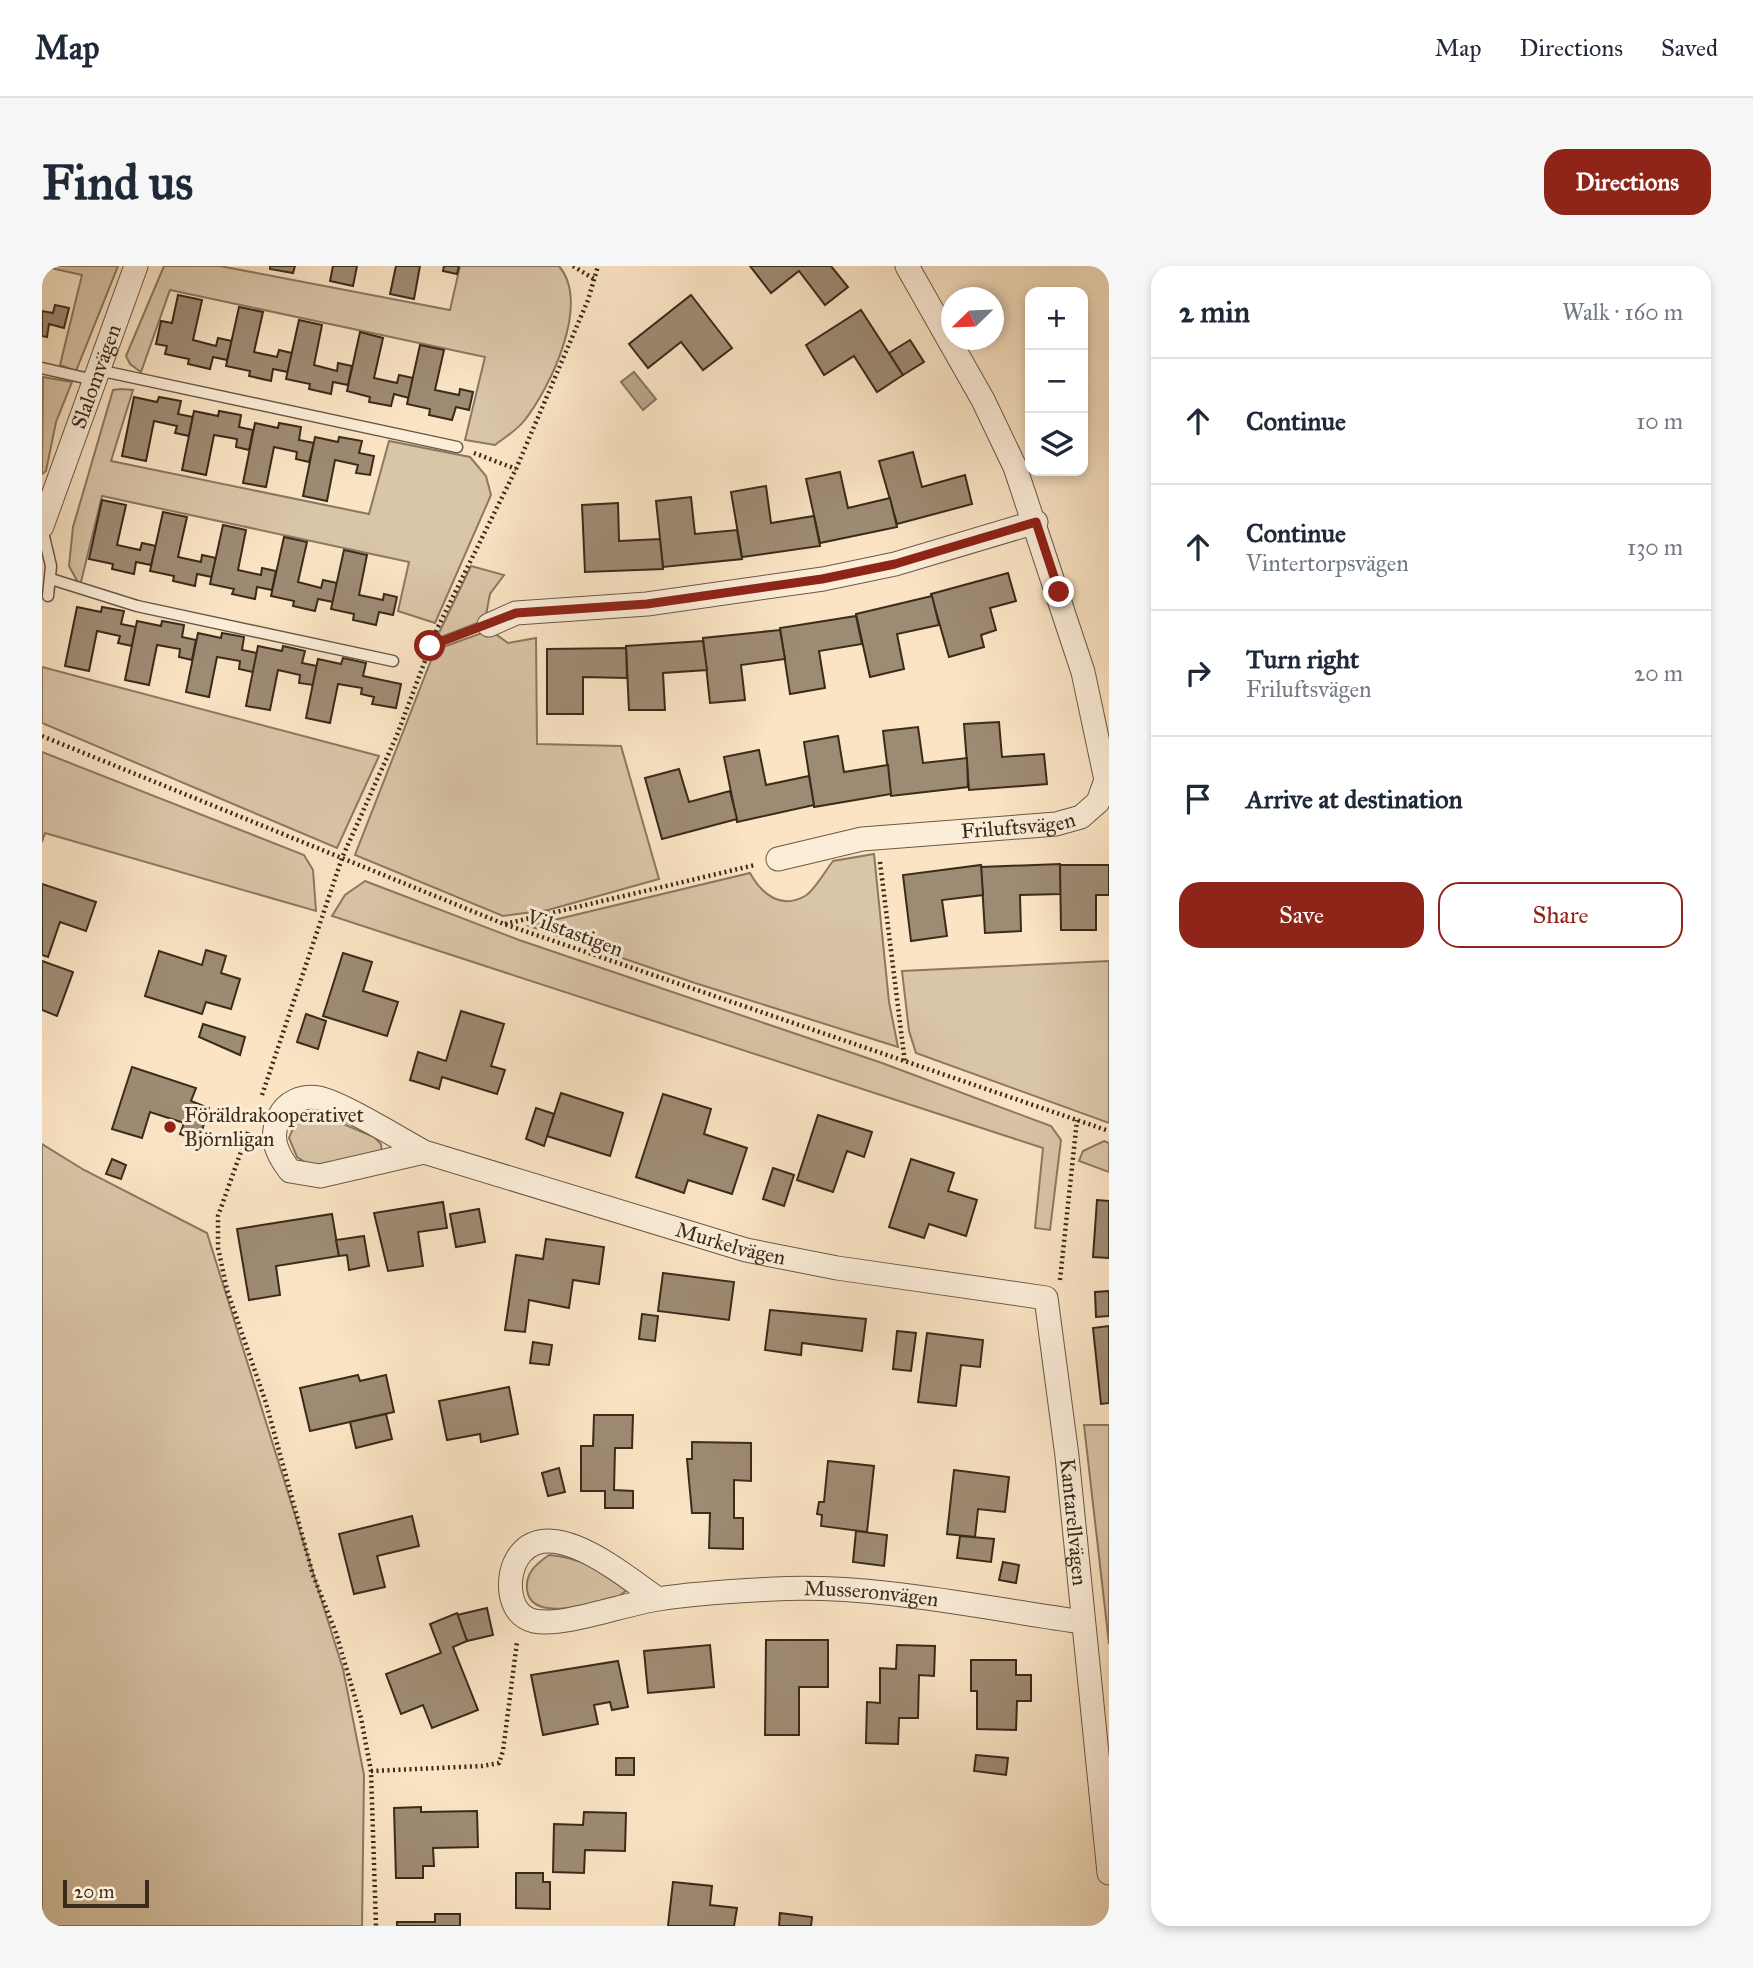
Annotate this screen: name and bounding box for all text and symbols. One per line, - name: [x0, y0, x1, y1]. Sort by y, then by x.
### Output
- text: Map: [35, 28, 99, 68]
- text: Map: [1435, 33, 1482, 63]
- text: Directions: [1520, 33, 1623, 63]
- text: Saved: [1661, 33, 1718, 63]
- button: Directions: [1544, 149, 1711, 215]
- text: Find us: [42, 153, 193, 212]
- north arrow: [941, 287, 1004, 350]
- map controls: [1025, 287, 1088, 476]
- button: +: [1025, 287, 1088, 350]
- text: 2 min: [1179, 294, 1250, 330]
- text: Walk · 160 m: [1562, 298, 1683, 326]
- street label: Slalomvägen: [65, 321, 127, 432]
- button: −: [1025, 350, 1088, 413]
- icon: ahead: [1179, 402, 1217, 440]
- text: Continue: [1246, 405, 1346, 437]
- text: 10 m: [1636, 407, 1683, 435]
- button: layers: [1025, 413, 1088, 476]
- text: Continue: [1246, 517, 1346, 549]
- icon: ahead: [1179, 528, 1217, 566]
- text: 130 m: [1627, 533, 1683, 561]
- text: Vintertorpsvägen: [1246, 549, 1409, 577]
- route end: [1043, 576, 1074, 607]
- route start: [414, 630, 445, 661]
- text: Turn right: [1246, 643, 1359, 675]
- icon: right: [1179, 654, 1217, 692]
- text: 20 m: [1634, 659, 1683, 687]
- text: Friluftsvägen: [1246, 675, 1372, 703]
- icon: arrive: [1179, 780, 1217, 818]
- text: Arrive at destination: [1246, 783, 1463, 815]
- street label: Friluftsvägen: [960, 806, 1078, 844]
- button: Save: [1179, 882, 1424, 948]
- button: Share: [1438, 882, 1683, 948]
- street label: Vilstastigen: [522, 903, 627, 962]
- place label: Föräldrakooperativet Björnligan: [184, 1102, 364, 1152]
- marker: Föräldrakooperativet Björnligan: [162, 1119, 178, 1135]
- street label: Murkelvägen: [673, 1216, 788, 1271]
- street label: Kantarellvägen: [1054, 1457, 1093, 1587]
- street label: Musseronvägen: [804, 1575, 940, 1613]
- scale bar: [63, 1877, 149, 1909]
- text: 20 m: [74, 1880, 115, 1903]

